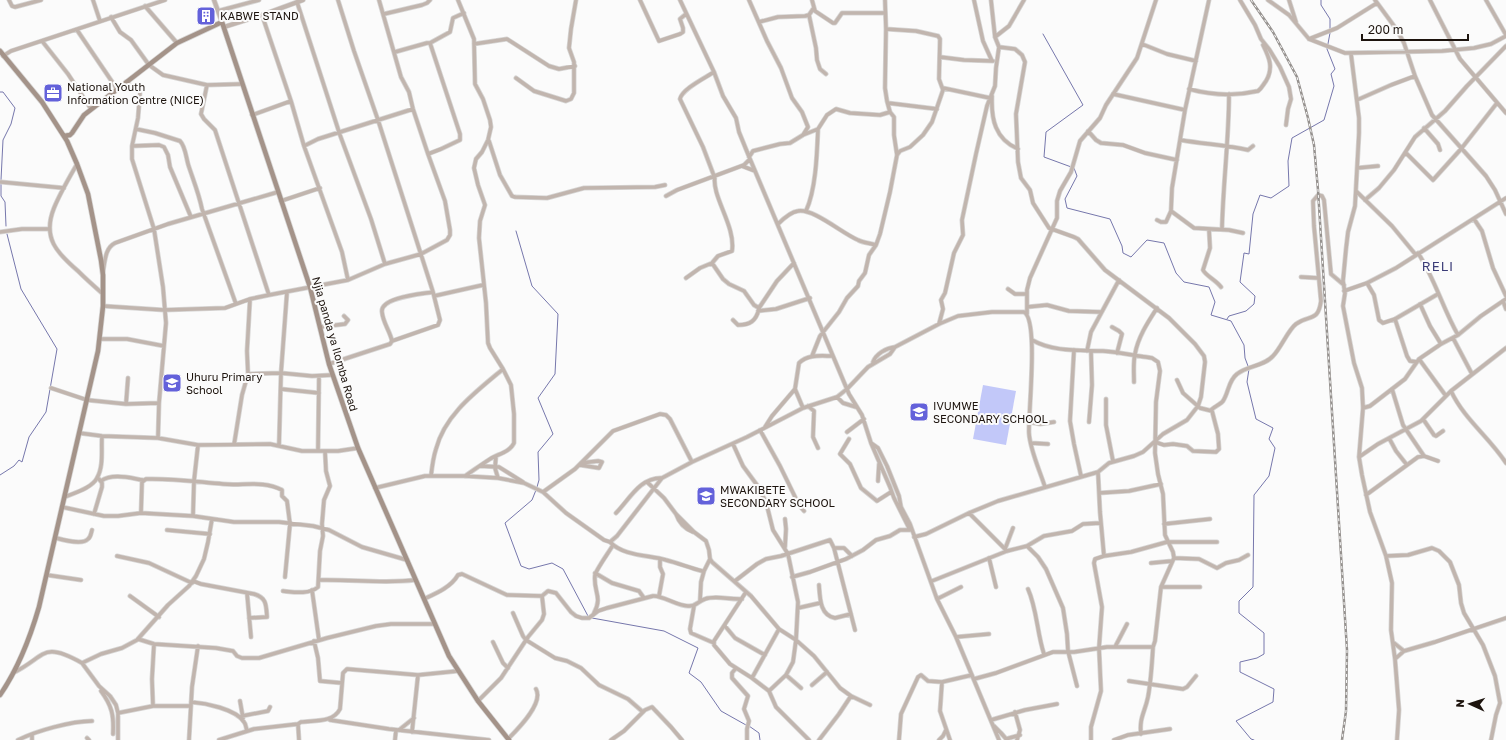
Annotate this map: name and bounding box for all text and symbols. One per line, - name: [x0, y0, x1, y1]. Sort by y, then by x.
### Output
- building icon: KABWE STAND: [195, 5, 217, 27]
- place label: KABWE STAND: [220, 9, 299, 22]
- scale bar: [1362, 16, 1468, 42]
- text: 200 m: [1368, 22, 1403, 37]
- place label: National Youth Information Centre (NICE): [67, 80, 204, 106]
- office icon: National Youth Information Centre (NICE): [42, 82, 64, 104]
- district label: RELI: [1422, 258, 1454, 274]
- street label: Njia panda ya Ilomba Road: [310, 275, 361, 413]
- place label: Uhuru Primary School: [186, 370, 262, 396]
- school or university icon: Uhuru Primary School: [161, 372, 183, 394]
- place label: IVUMWE SECONDARY SCHOOL: [933, 399, 1049, 425]
- school or university icon: IVUMWE SECONDARY SCHOOL: [908, 401, 930, 423]
- place label: MWAKIBETE SECONDARY SCHOOL: [720, 483, 836, 509]
- school or university icon: MWAKIBETE SECONDARY SCHOOL: [695, 485, 717, 507]
- north arrow: [1450, 684, 1490, 724]
- text: N: [1453, 699, 1466, 708]

